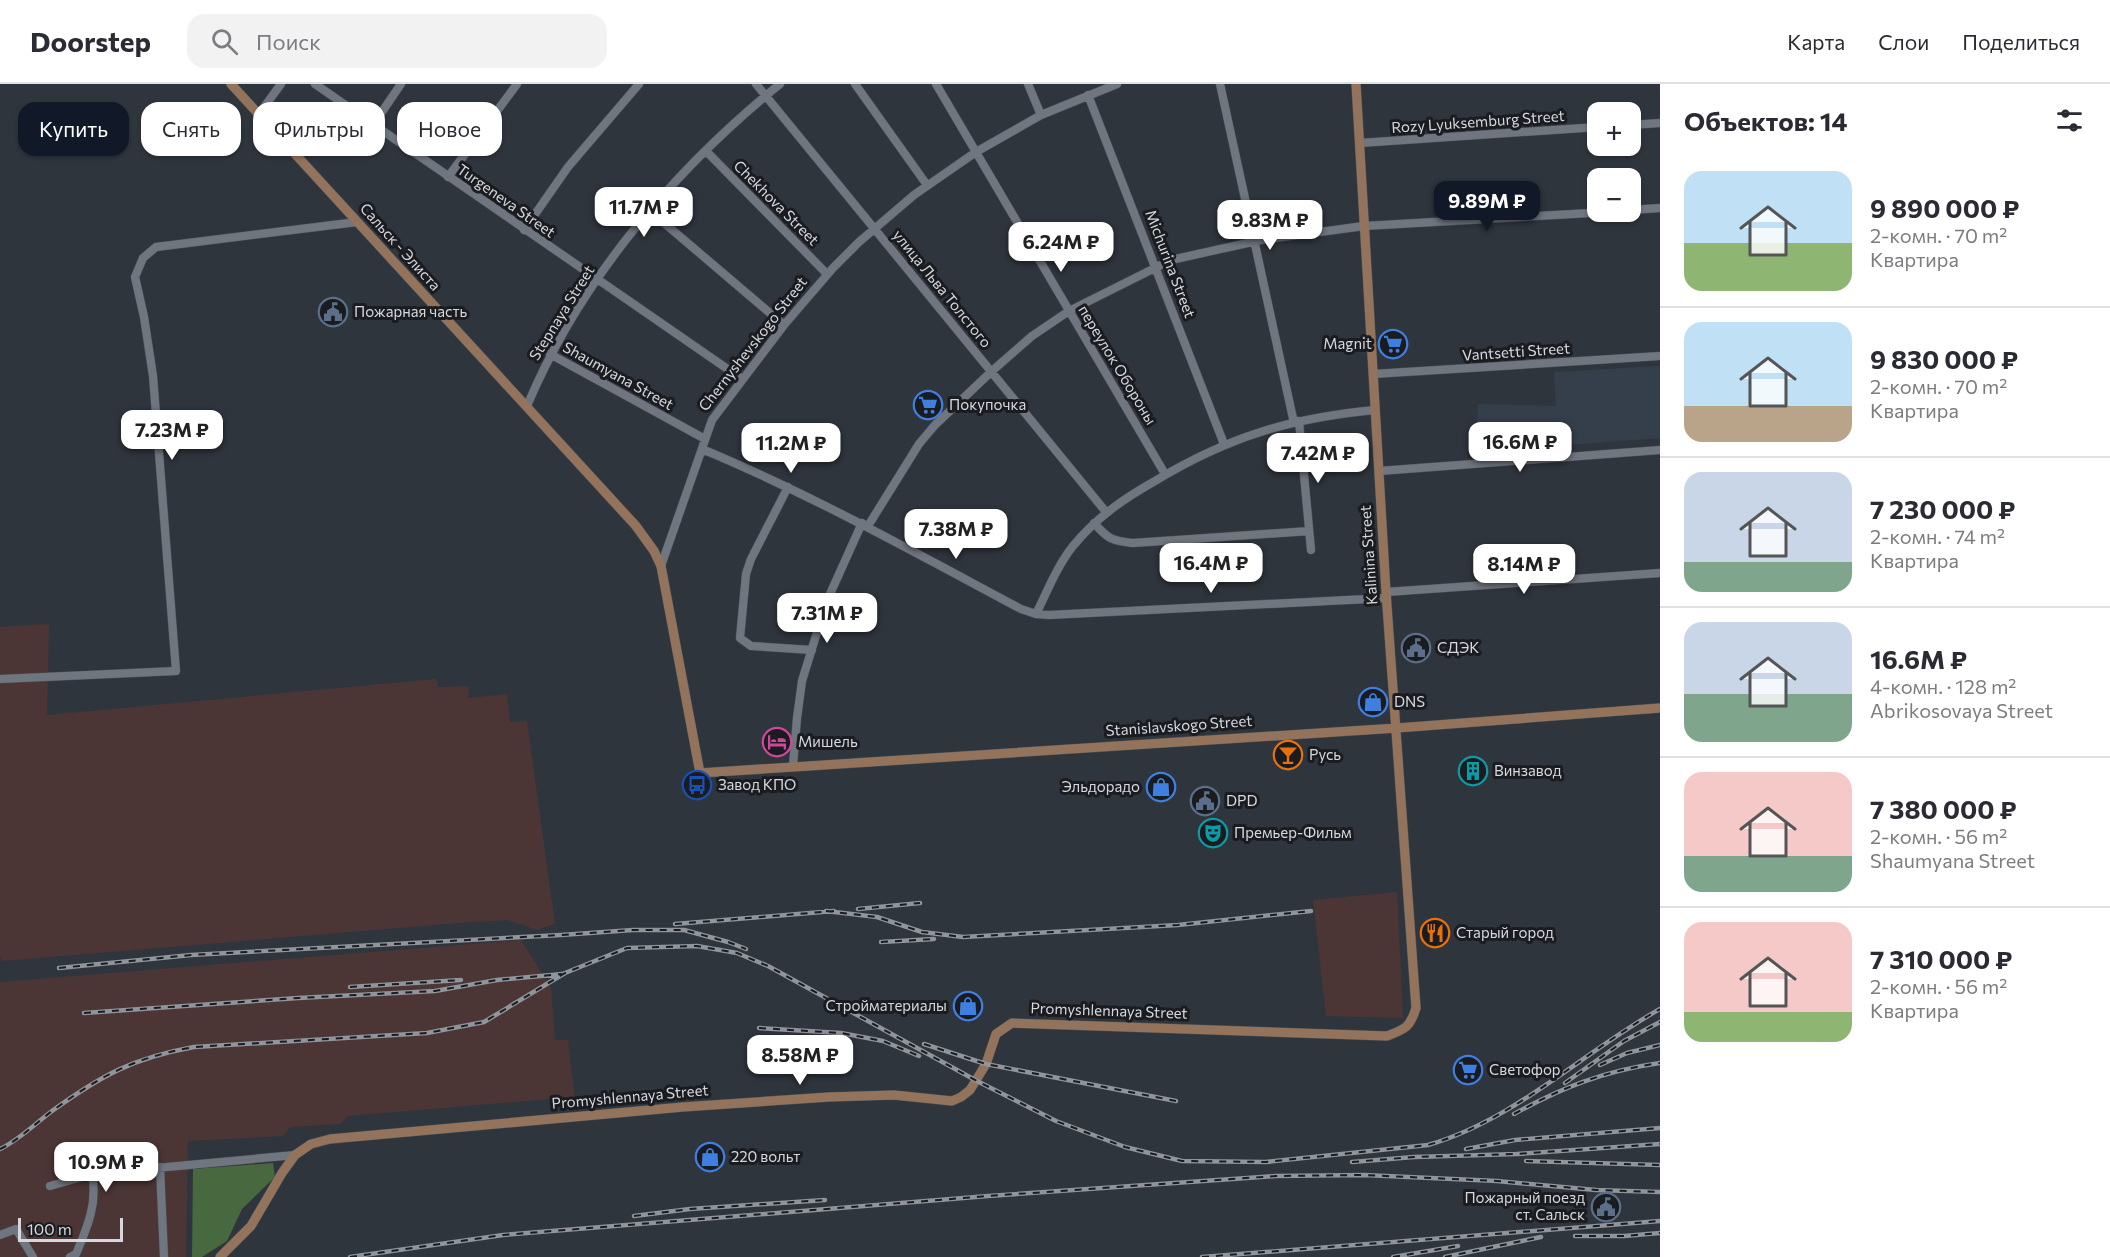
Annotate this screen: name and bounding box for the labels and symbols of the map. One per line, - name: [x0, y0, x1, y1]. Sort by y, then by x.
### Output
- street label: Rozy Lyuksemburg Street: [1391, 106, 1565, 136]
- street label: Chekhova Street: [730, 156, 823, 249]
- street label: Turgeneva Street: [454, 160, 559, 241]
- pin: 9.89M ₽: [1432, 181, 1542, 232]
- pin: 11.7M ₽: [589, 187, 699, 238]
- street label: Сальск - Элиста: [357, 199, 445, 294]
- pin: 9.83M ₽: [1215, 200, 1325, 251]
- street label: Michurina Street: [1142, 207, 1200, 320]
- pin: 6.24M ₽: [1006, 222, 1116, 273]
- street label: улица Льва Толстого: [890, 226, 996, 351]
- street label: Stepnaya Street: [525, 262, 598, 363]
- street label: Chernyshevskogo Street: [694, 273, 810, 414]
- public building icon: Пожарная часть: [317, 296, 349, 328]
- street label: переулок Обороны: [1075, 301, 1161, 427]
- place label: Пожарная часть: [354, 302, 468, 320]
- supermarket icon: Magnit: [1377, 328, 1409, 360]
- place label: Magnit: [1323, 334, 1372, 352]
- street label: Shaumyana Street: [560, 337, 677, 413]
- street label: Vantsetti Street: [1461, 338, 1571, 364]
- supermarket icon: Покупочка: [912, 389, 944, 421]
- place label: Покупочка: [949, 395, 1026, 413]
- pin: 7.23M ₽: [117, 410, 227, 461]
- pin: 16.6M ₽: [1465, 422, 1575, 473]
- pin: 11.2M ₽: [736, 423, 846, 474]
- pin: 7.42M ₽: [1263, 433, 1373, 484]
- street label: Kalinina Street: [1356, 505, 1380, 605]
- pin: 7.38M ₽: [901, 509, 1011, 560]
- pin: 16.4M ₽: [1156, 543, 1266, 594]
- pin: 8.14M ₽: [1469, 544, 1579, 595]
- pin: 7.31M ₽: [772, 593, 882, 644]
- public building icon: СДЭК: [1400, 632, 1432, 664]
- place label: СДЭК: [1437, 638, 1479, 656]
- shop icon: DNS: [1357, 686, 1389, 718]
- place label: DNS: [1394, 692, 1425, 710]
- street label: Stanislavskogo Street: [1105, 711, 1253, 739]
- hotel icon: Мишель: [761, 726, 793, 758]
- place label: Мишель: [798, 732, 858, 750]
- bar icon: Русь: [1272, 739, 1304, 771]
- place label: Русь: [1309, 745, 1341, 763]
- building icon: Винзавод: [1457, 755, 1489, 787]
- place label: Винзавод: [1494, 761, 1562, 779]
- bus stop icon: Завод КПО: [681, 769, 713, 801]
- shop icon: Эльдорадо: [1145, 771, 1177, 803]
- place label: Завод КПО: [718, 775, 796, 793]
- place label: Эльдорадо: [1062, 777, 1140, 795]
- public building icon: DPD: [1189, 785, 1221, 817]
- place label: DPD: [1226, 791, 1258, 809]
- theatre icon: Премьер-Фильм: [1197, 817, 1229, 849]
- place label: Премьер-Фильм: [1234, 823, 1352, 841]
- restaurant icon: Старый город: [1419, 917, 1451, 949]
- place label: Старый город: [1456, 923, 1554, 941]
- shop icon: Стройматериалы: [952, 990, 984, 1022]
- place label: Стройматериалы: [826, 996, 947, 1014]
- street label: Promyshlennaya Street: [1030, 998, 1188, 1022]
- pin: 8.58M ₽: [745, 1035, 855, 1086]
- supermarket icon: Светофор: [1452, 1054, 1484, 1086]
- place label: Светофор: [1489, 1060, 1561, 1078]
- street label: Promyshlennaya Street: [551, 1080, 709, 1112]
- shop icon: 220 вольт: [694, 1141, 726, 1173]
- pin: 10.9M ₽: [51, 1142, 161, 1193]
- place label: 220 вольт: [731, 1147, 800, 1165]
- place label: Пожарный поезд ст. Сальск: [1464, 1188, 1585, 1223]
- public building icon: Пожарный поезд ст. Сальск: [1590, 1191, 1622, 1223]
- scale bar: [18, 1215, 123, 1242]

